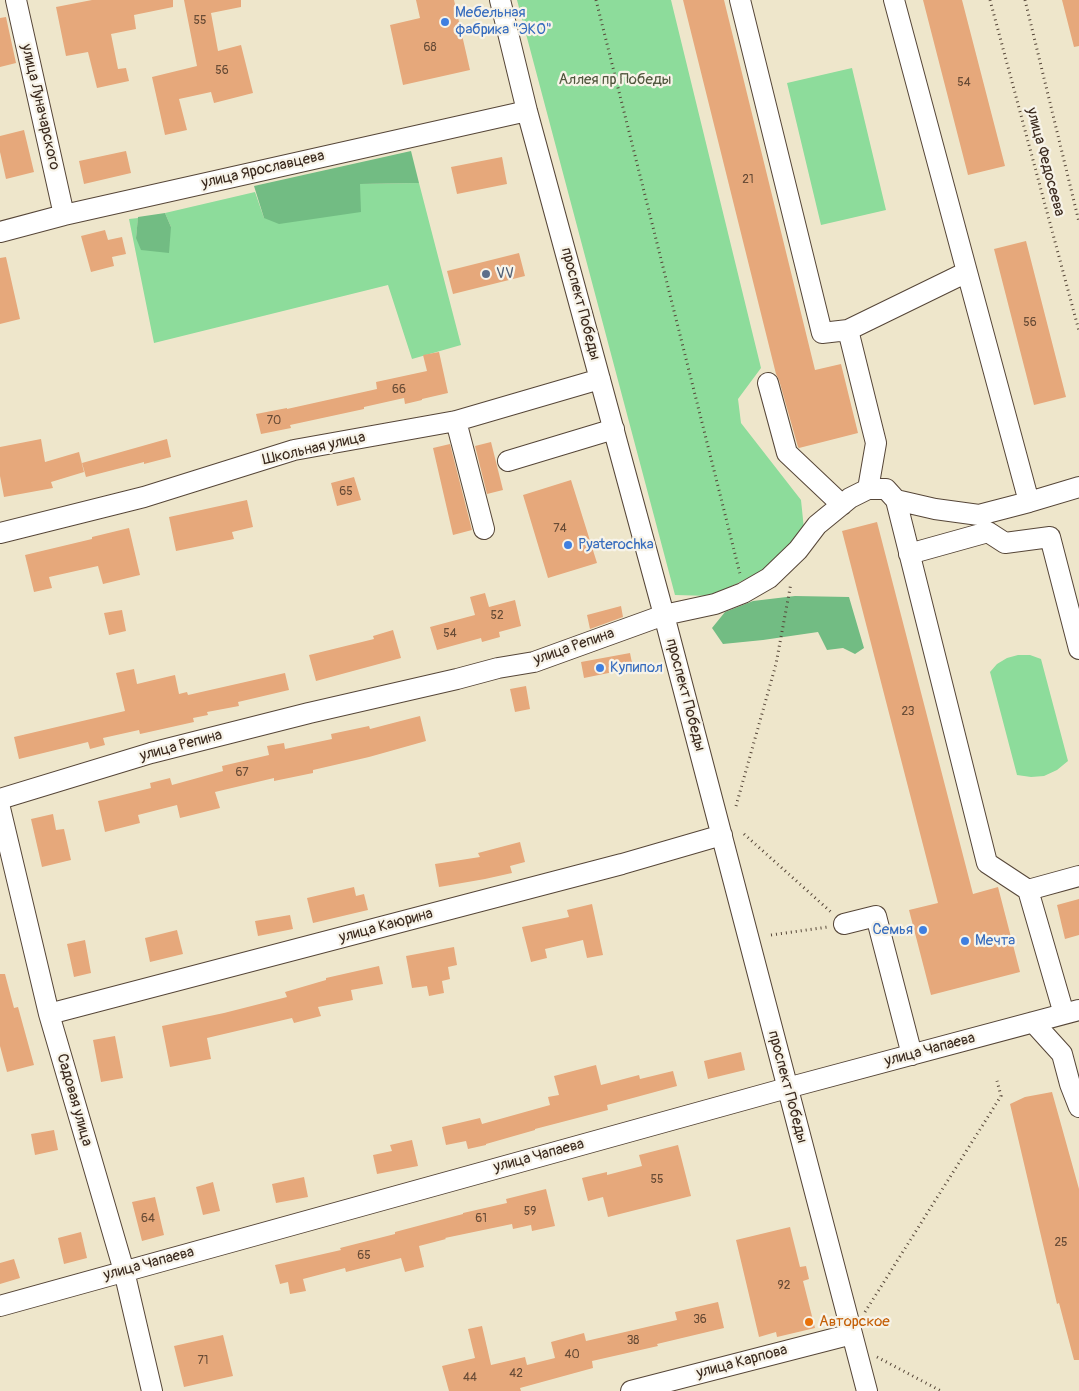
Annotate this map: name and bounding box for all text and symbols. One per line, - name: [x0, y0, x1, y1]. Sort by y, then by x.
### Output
- place label: Мебельная фабрика "ЭКО": [455, 4, 552, 39]
- house number: 55: [193, 14, 207, 28]
- marker: Мебельная фабрика "ЭКО": [439, 16, 451, 28]
- house number: 68: [423, 41, 437, 55]
- street label: улица Луначарского: [17, 42, 63, 172]
- house number: 56: [215, 64, 229, 78]
- park label: Аллея пр Победы: [559, 71, 671, 89]
- house number: 54: [957, 76, 971, 90]
- street label: улица Федосеева: [1022, 106, 1068, 218]
- street label: улица Ярославцева: [200, 147, 326, 193]
- house number: 21: [742, 173, 754, 187]
- street label: проспект Победы: [556, 246, 604, 362]
- place label: VV: [496, 265, 514, 283]
- marker: VV: [480, 268, 492, 280]
- house number: 56: [1023, 316, 1037, 330]
- house number: 66: [392, 383, 406, 397]
- house number: 70: [267, 414, 281, 428]
- street label: Школьная улица: [261, 428, 367, 470]
- house number: 65: [339, 485, 353, 499]
- house number: 74: [553, 522, 567, 536]
- place label: Pyaterochka: [578, 536, 654, 554]
- marker: Pyaterochka: [562, 539, 574, 551]
- house number: 52: [490, 609, 504, 623]
- street label: улица Репина: [531, 625, 617, 669]
- house number: 54: [443, 627, 457, 641]
- street label: проспект Победы: [661, 637, 709, 753]
- place label: Купипол: [610, 659, 663, 677]
- marker: Купипол: [594, 662, 606, 674]
- house number: 23: [901, 705, 915, 719]
- street label: улица Репина: [138, 726, 224, 766]
- house number: 67: [235, 766, 249, 780]
- street label: улица Каюрина: [337, 905, 435, 947]
- place label: Семья: [873, 921, 913, 939]
- marker: Семья: [917, 924, 929, 936]
- place label: Мечта: [975, 932, 1015, 950]
- marker: Мечта: [959, 935, 971, 947]
- street label: проспект Победы: [763, 1029, 811, 1145]
- street label: улица Чапаева: [883, 1029, 977, 1071]
- street label: Садовая улица: [52, 1052, 96, 1148]
- street label: улица Чапаева: [492, 1135, 586, 1177]
- house number: 55: [650, 1173, 664, 1187]
- house number: 59: [524, 1205, 536, 1219]
- house number: 64: [141, 1212, 155, 1226]
- house number: 61: [475, 1212, 487, 1226]
- house number: 25: [1054, 1236, 1068, 1250]
- street label: улица Чапаева: [102, 1243, 196, 1285]
- house number: 65: [357, 1249, 371, 1263]
- house number: 92: [778, 1279, 790, 1293]
- house number: 36: [693, 1313, 707, 1327]
- place label: Авторское: [819, 1313, 890, 1331]
- marker: Авторское: [803, 1316, 815, 1328]
- house number: 38: [627, 1334, 639, 1348]
- street label: улица Карпова: [695, 1341, 789, 1383]
- house number: 40: [564, 1348, 580, 1362]
- house number: 71: [197, 1354, 209, 1368]
- house number: 42: [509, 1367, 523, 1381]
- house number: 44: [463, 1371, 477, 1385]

